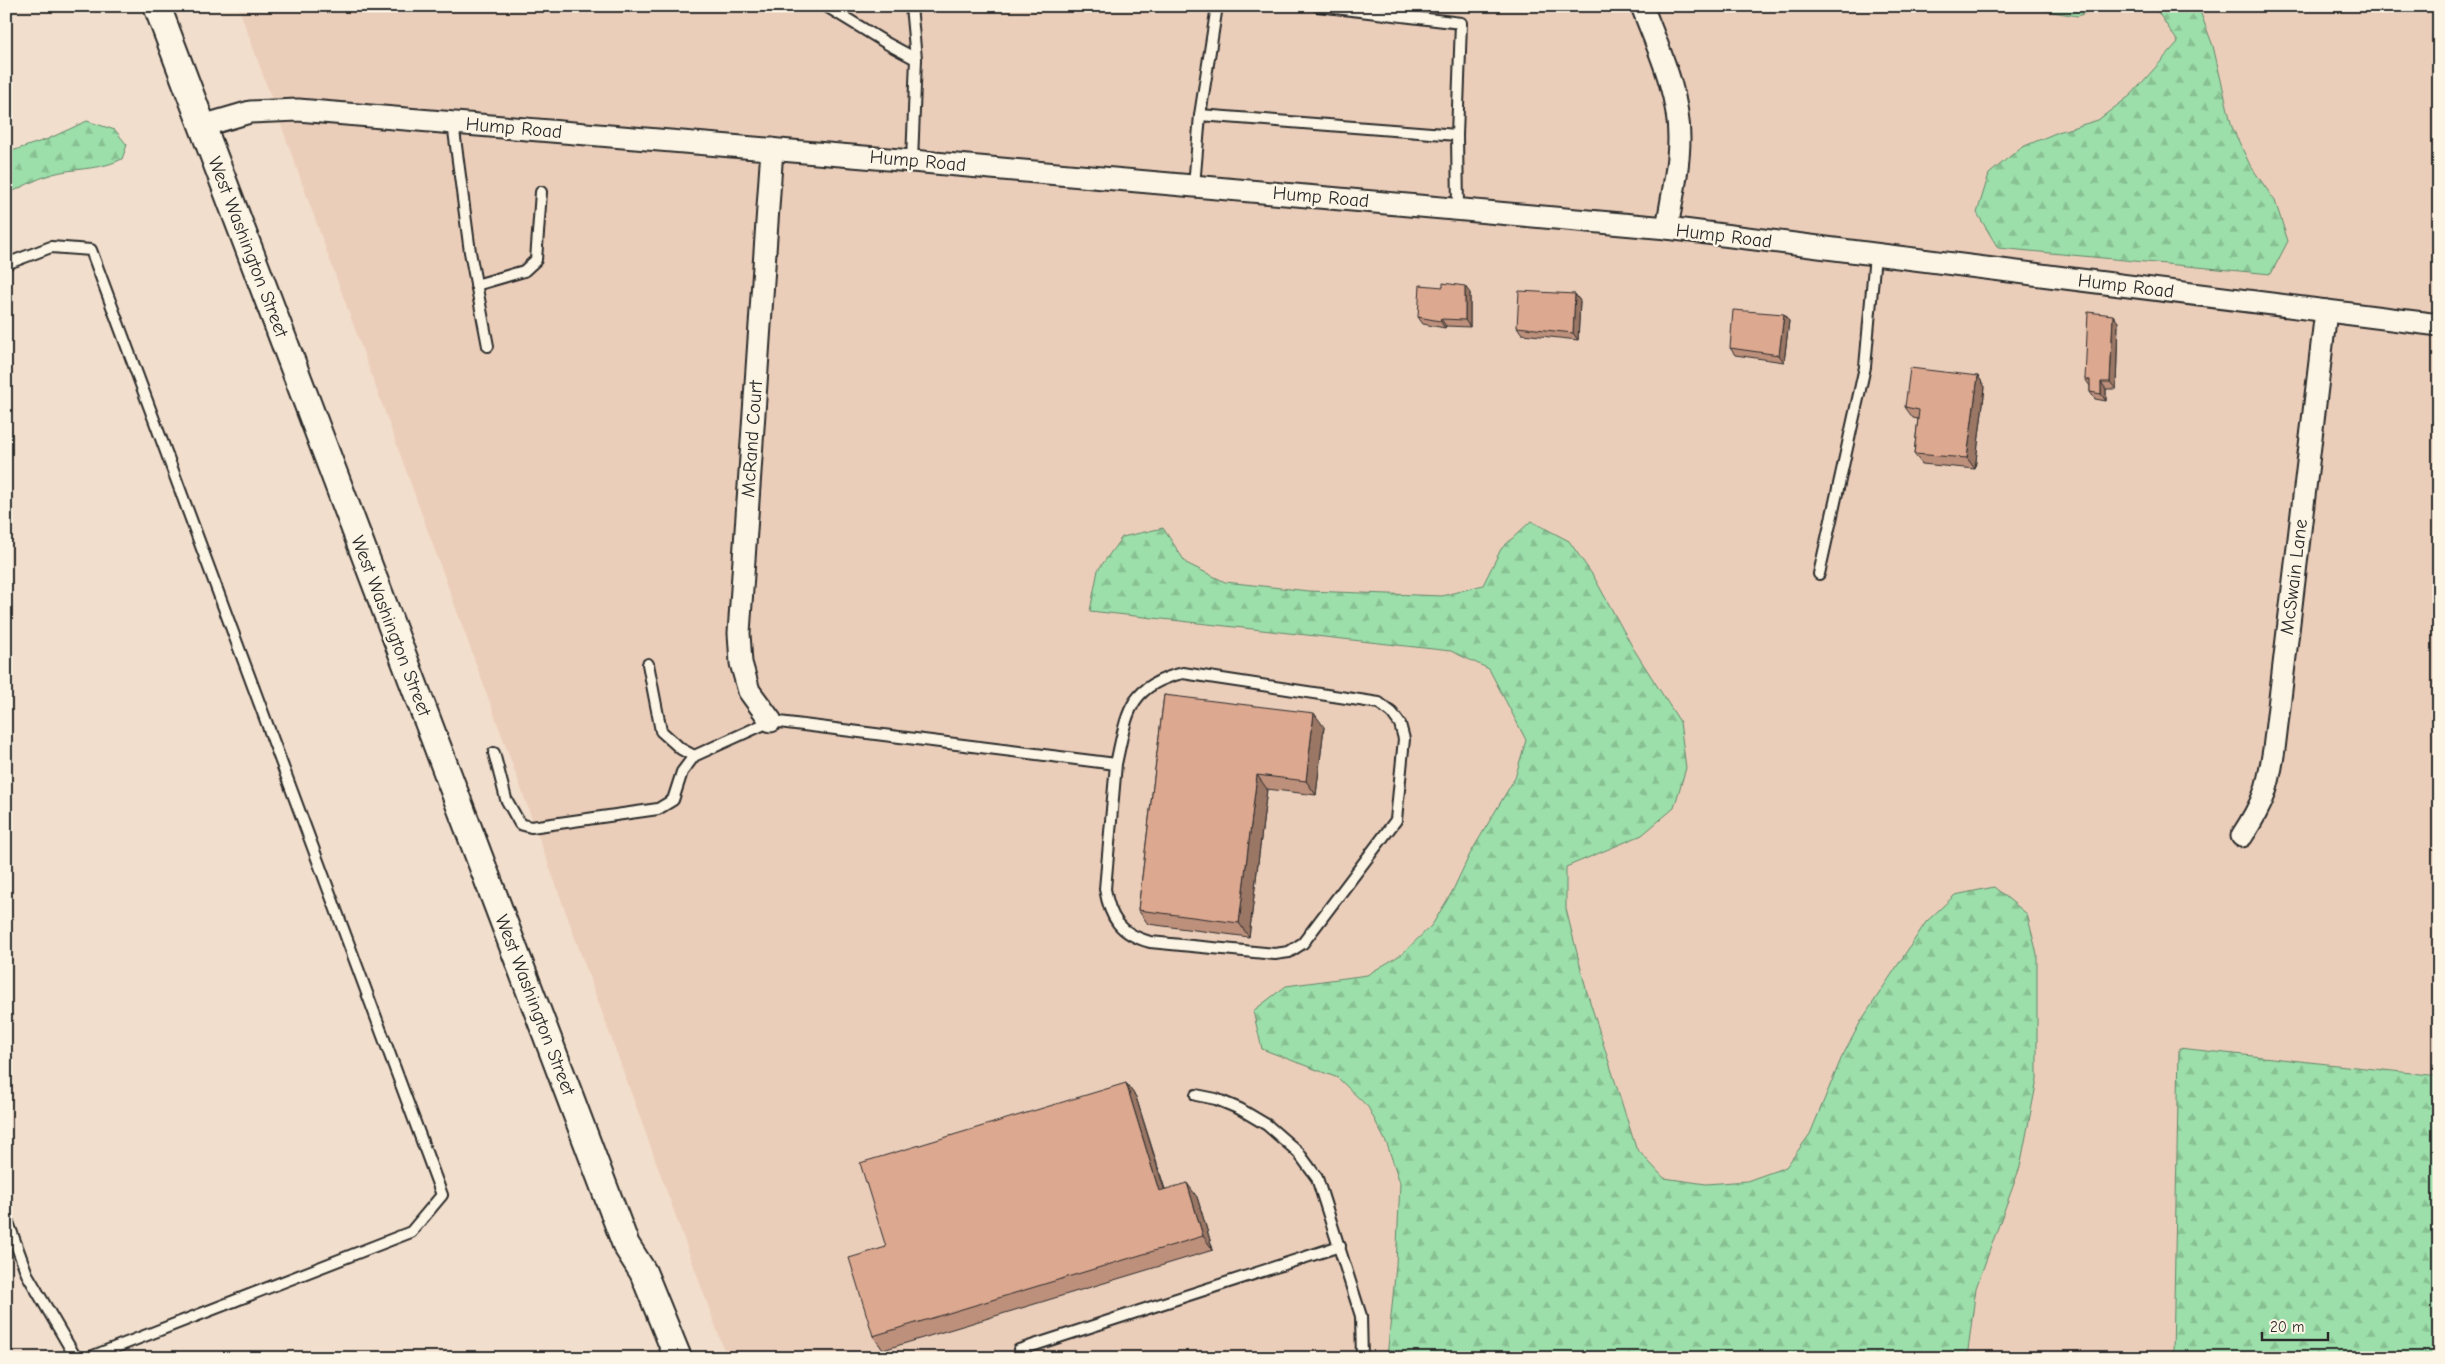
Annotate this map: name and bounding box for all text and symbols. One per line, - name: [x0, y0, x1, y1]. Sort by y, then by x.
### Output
- street label: Hump Road: [465, 113, 563, 143]
- street label: Hump Road: [869, 146, 967, 176]
- street label: West Washington Street: [203, 154, 293, 341]
- street label: Hump Road: [1272, 182, 1370, 212]
- street label: Hump Road: [1675, 219, 1773, 253]
- street label: Hump Road: [2077, 269, 2175, 303]
- street label: McRand Court: [737, 379, 767, 498]
- street label: McSwain Lane: [2276, 518, 2312, 636]
- street label: West Washington Street: [346, 533, 436, 720]
- street label: West Washington Street: [490, 912, 580, 1099]
- scale bar: [2262, 1309, 2329, 1341]
- text: 20 m: [2270, 1318, 2304, 1336]

